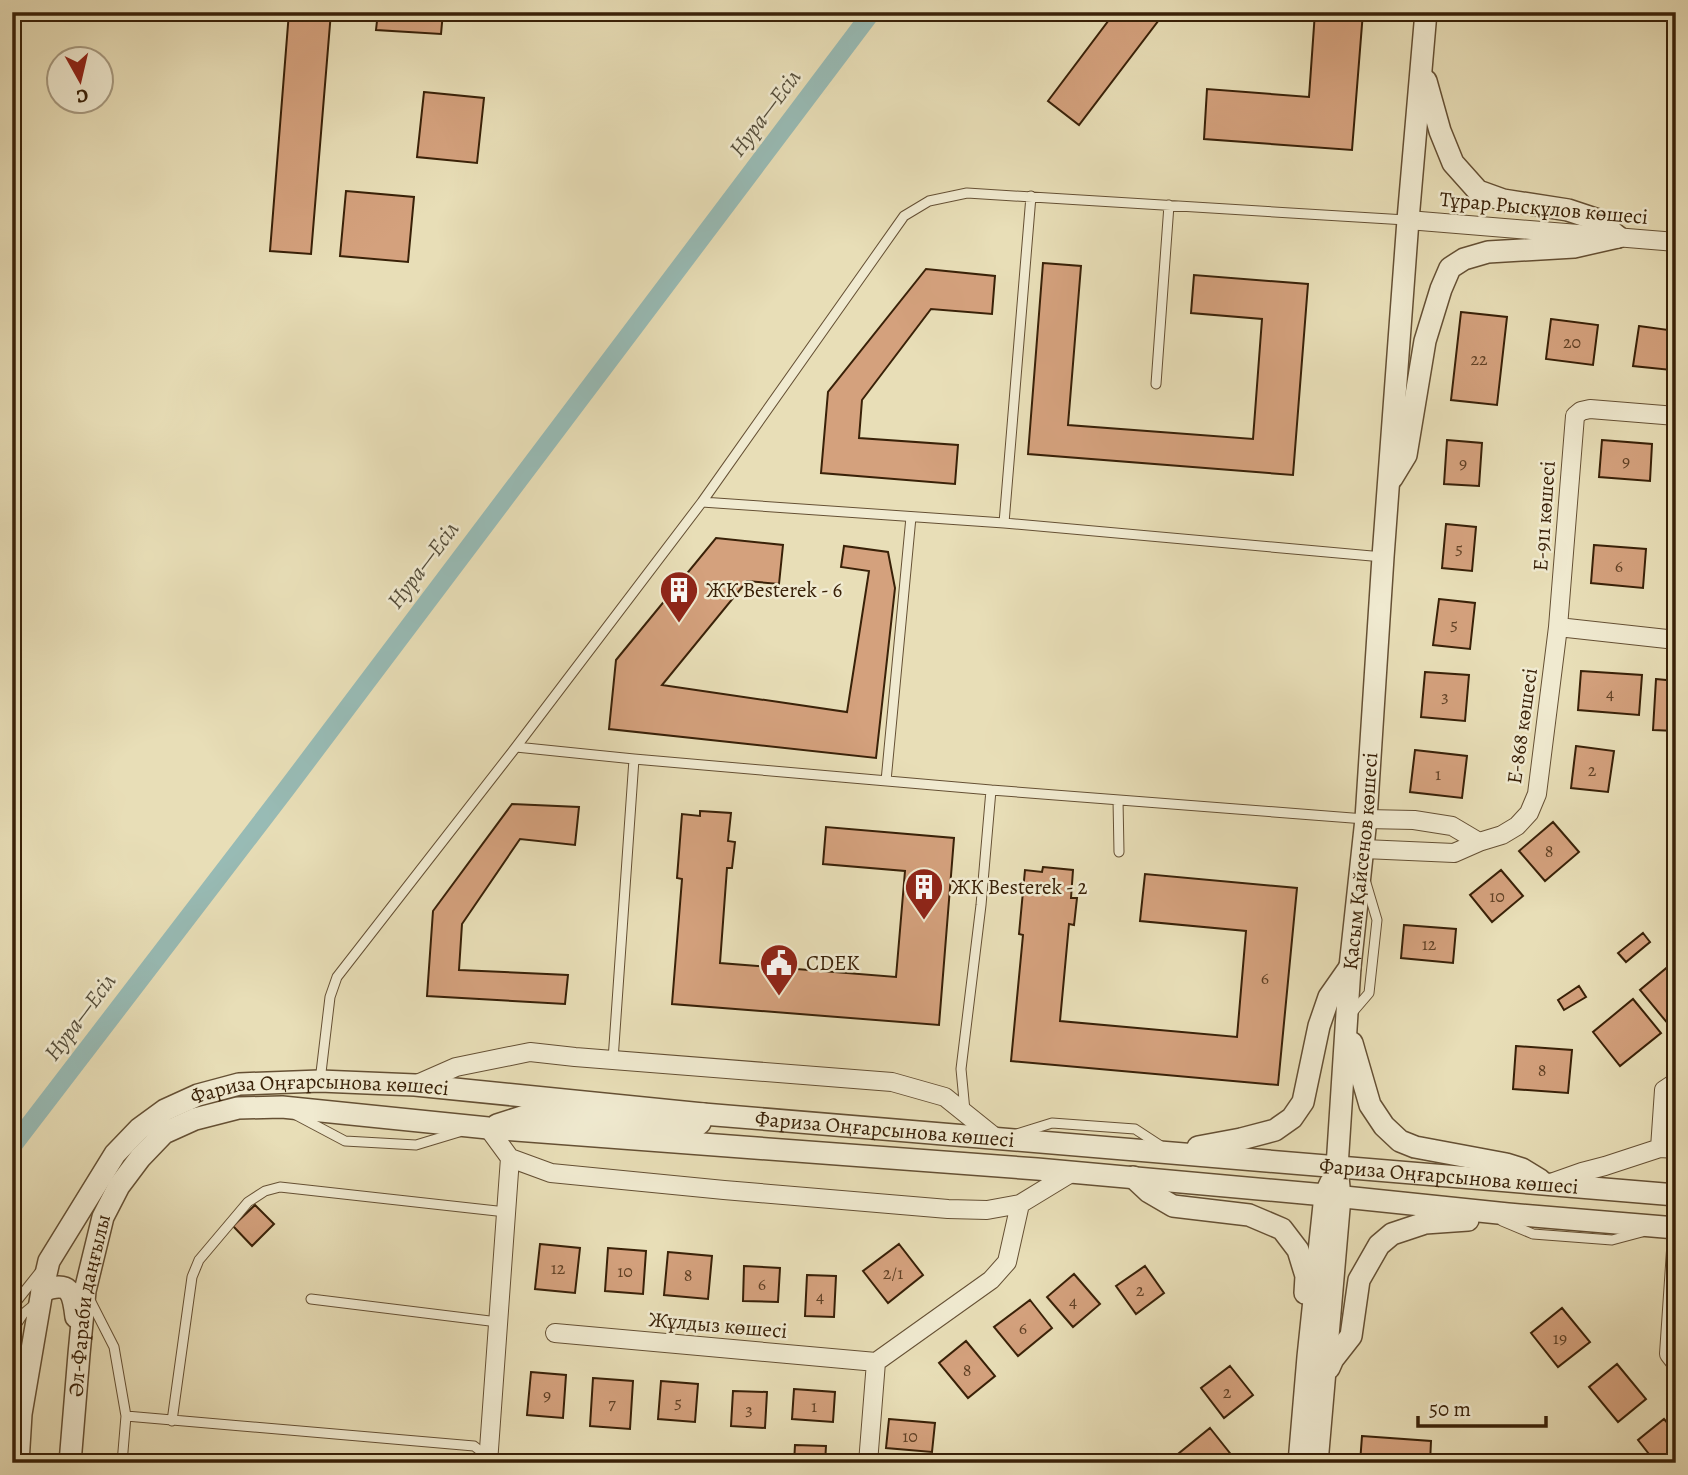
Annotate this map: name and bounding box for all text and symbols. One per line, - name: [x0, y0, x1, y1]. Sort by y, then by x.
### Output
- north arrow: [46, 46, 116, 116]
- water label: Нура—Есіл: [722, 63, 808, 163]
- text: С: [75, 82, 90, 110]
- street label: Тұрар Рысқұлов көшесі: [1439, 185, 1649, 231]
- house number: 20: [1563, 330, 1581, 354]
- house number: 22: [1470, 347, 1488, 371]
- house number: 9: [1622, 449, 1630, 473]
- house number: 9: [1459, 451, 1467, 475]
- street label: Е-911 көшесі: [1526, 460, 1562, 572]
- water label: Нура—Есіл: [380, 515, 466, 615]
- house number: 5: [1455, 536, 1463, 560]
- house number: 6: [1615, 554, 1623, 578]
- building icon: ЖК Besterek - 6: [658, 569, 700, 624]
- place label: ЖК Besterek - 6: [706, 576, 842, 604]
- house number: 5: [1450, 612, 1458, 636]
- street label: Е-868 көшесі: [1500, 666, 1544, 786]
- house number: 4: [1606, 681, 1614, 705]
- house number: 3: [1441, 684, 1449, 708]
- street label: Қасым Қайсенов көшесі: [1336, 751, 1384, 971]
- house number: 2: [1588, 758, 1597, 782]
- house number: 1: [1435, 762, 1441, 786]
- house number: 8: [1545, 839, 1553, 863]
- building icon: ЖК Besterek - 2: [903, 866, 945, 921]
- place label: ЖК Besterek - 2: [951, 873, 1087, 901]
- house number: 10: [1489, 884, 1505, 908]
- house number: 12: [1422, 932, 1437, 956]
- public building icon: CDEK: [758, 942, 800, 997]
- place label: CDEK: [806, 949, 860, 977]
- house number: 6: [1261, 966, 1269, 990]
- water label: Нура—Есіл: [37, 967, 123, 1067]
- house number: 8: [1538, 1058, 1546, 1082]
- street label: Фариза Оңғарсынова көшесі: [185, 1067, 450, 1111]
- street label: Фариза Оңғарсынова көшесі: [754, 1104, 1016, 1154]
- street label: Фариза Оңғарсынова көшесі: [1318, 1151, 1580, 1201]
- street label: Әл-Фараби даңғылы: [62, 1211, 117, 1398]
- house number: 12: [551, 1256, 566, 1280]
- house number: 10: [617, 1259, 633, 1283]
- house number: 2/1: [883, 1261, 903, 1285]
- house number: 8: [684, 1263, 692, 1287]
- house number: 6: [758, 1272, 766, 1296]
- house number: 2: [1136, 1278, 1145, 1302]
- house number: 4: [816, 1284, 824, 1308]
- house number: 4: [1069, 1289, 1077, 1313]
- street label: Жұлдыз көшесі: [648, 1305, 789, 1345]
- house number: 6: [1019, 1316, 1027, 1340]
- house number: 19: [1553, 1326, 1567, 1350]
- house number: 8: [963, 1358, 971, 1382]
- house number: 2: [1223, 1380, 1232, 1404]
- house number: 9: [543, 1383, 551, 1407]
- scale bar: [1418, 1384, 1546, 1428]
- house number: 5: [674, 1390, 682, 1414]
- house number: 7: [608, 1391, 616, 1415]
- house number: 1: [811, 1394, 817, 1418]
- text: 50 m: [1429, 1395, 1471, 1423]
- house number: 3: [745, 1397, 753, 1421]
- house number: 10: [902, 1424, 918, 1448]

